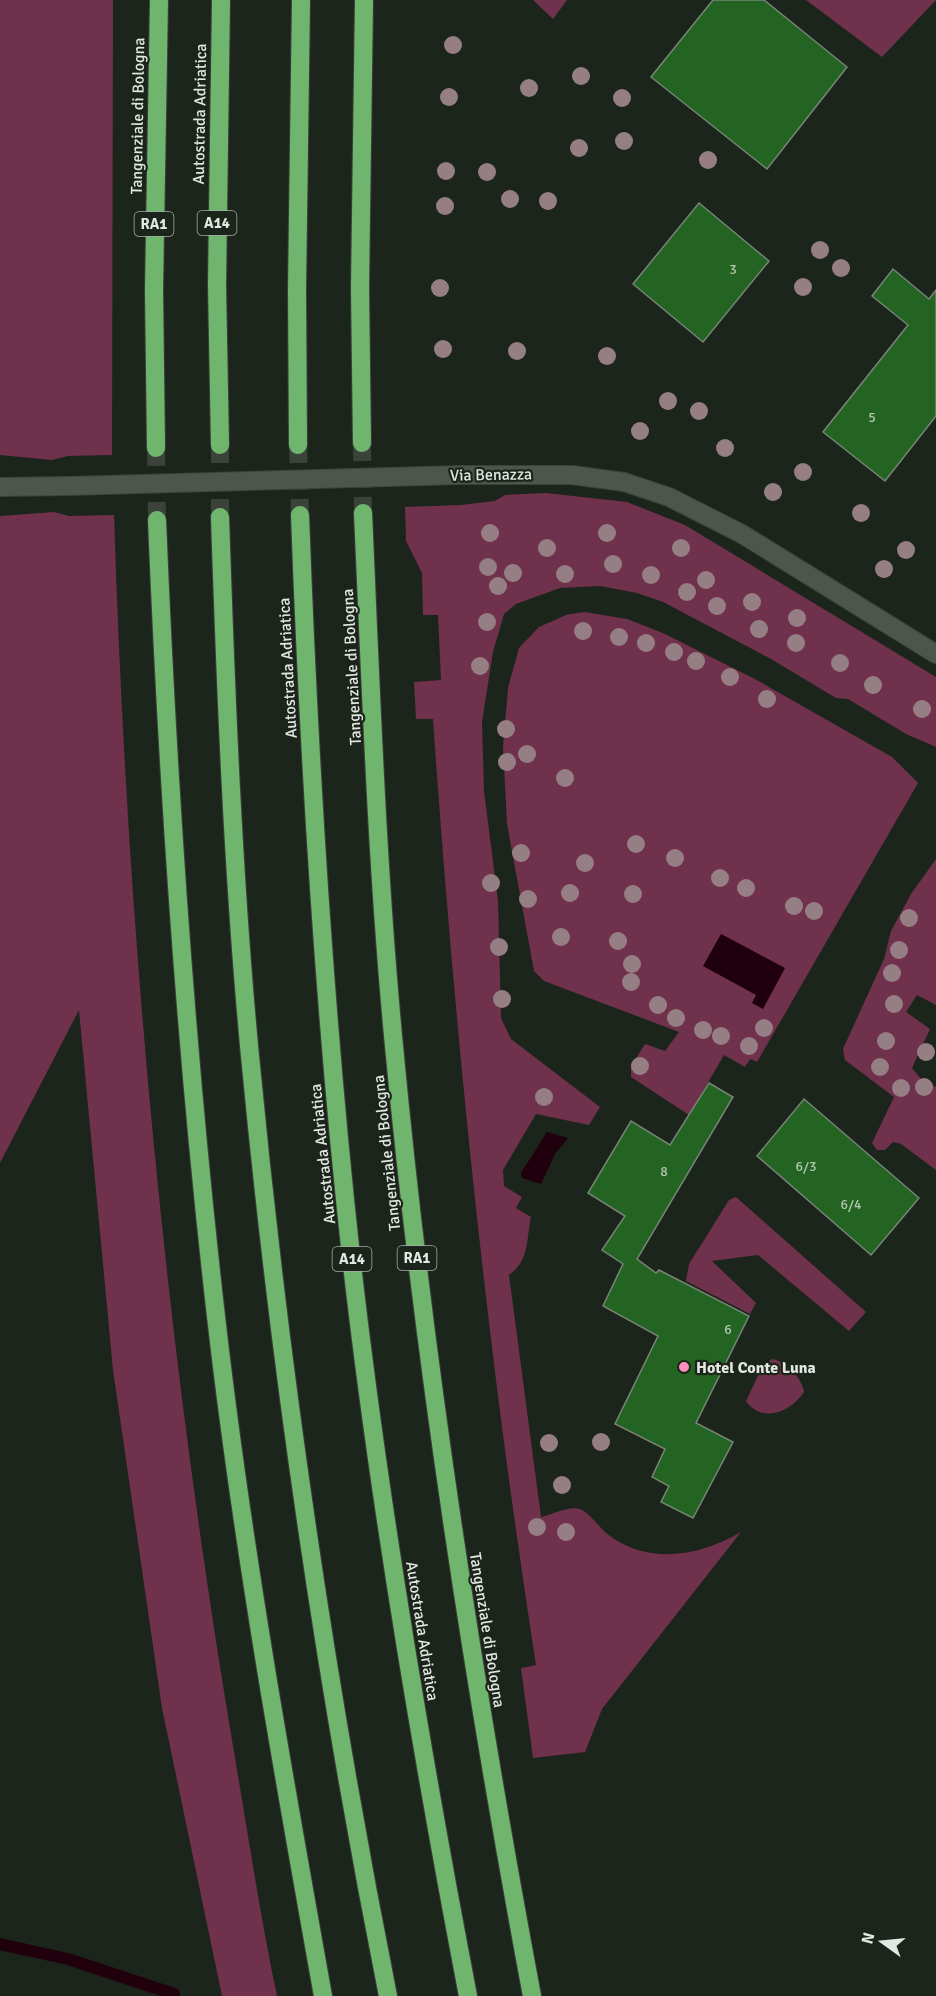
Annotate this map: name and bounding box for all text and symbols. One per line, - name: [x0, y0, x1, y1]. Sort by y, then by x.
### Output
- street label: Tangenziale di Bologna: [127, 37, 149, 195]
- street label: Autostrada Adriatica: [189, 43, 211, 185]
- road number: A14: [198, 211, 236, 235]
- road number: RA1: [134, 212, 174, 236]
- house number: 3: [729, 261, 737, 278]
- house number: 5: [868, 409, 876, 426]
- street label: Via Benazza: [450, 464, 532, 486]
- street label: Tangenziale di Bologna: [338, 588, 366, 746]
- street label: Autostrada Adriatica: [274, 597, 302, 739]
- street label: Tangenziale di Bologna: [369, 1074, 405, 1232]
- street label: Autostrada Adriatica: [306, 1083, 340, 1225]
- house number: 6/3: [795, 1158, 817, 1175]
- house number: 8: [660, 1163, 668, 1180]
- house number: 6/4: [840, 1196, 862, 1213]
- road number: RA1: [398, 1246, 436, 1270]
- road number: A14: [332, 1247, 372, 1271]
- house number: 6: [724, 1321, 732, 1338]
- place label: Hotel Conte Luna: [696, 1358, 816, 1378]
- marker: Hotel Conte Luna: [677, 1360, 691, 1374]
- street label: Tangenziale di Bologna: [465, 1551, 509, 1709]
- street label: Autostrada Adriatica: [401, 1560, 443, 1702]
- north arrow: [852, 1912, 912, 1972]
- text: N: [857, 1930, 880, 1946]

